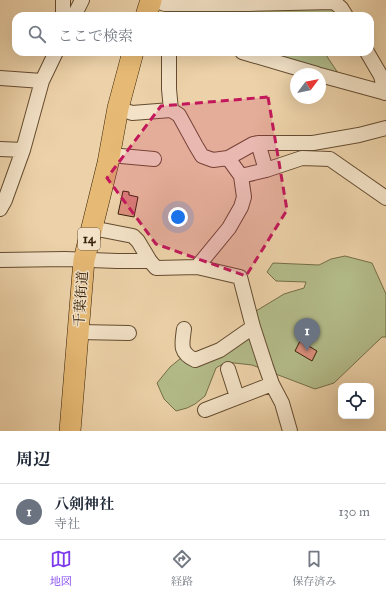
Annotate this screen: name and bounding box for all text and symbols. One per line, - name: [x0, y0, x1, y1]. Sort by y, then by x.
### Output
- search box: [12, 12, 374, 56]
- icon: search: [26, 23, 48, 45]
- text: ここで検索: [58, 27, 133, 45]
- north arrow: [290, 68, 326, 104]
- your location: [168, 207, 188, 227]
- road number: 14: [78, 228, 100, 250]
- street label: 千葉街道: [71, 270, 91, 328]
- pin: 1: [294, 318, 320, 351]
- map controls: [338, 383, 374, 419]
- button: locate: [338, 383, 374, 419]
- text: 周辺: [16, 449, 50, 470]
- text: 八剣神社: [54, 495, 114, 513]
- text: 1: [26, 504, 32, 520]
- text: 130 m: [338, 504, 370, 520]
- text: 寺社: [54, 516, 80, 532]
- tab: 地図: [50, 548, 72, 588]
- tab: 経路: [171, 548, 193, 588]
- tab: 保存済み: [292, 548, 336, 588]

